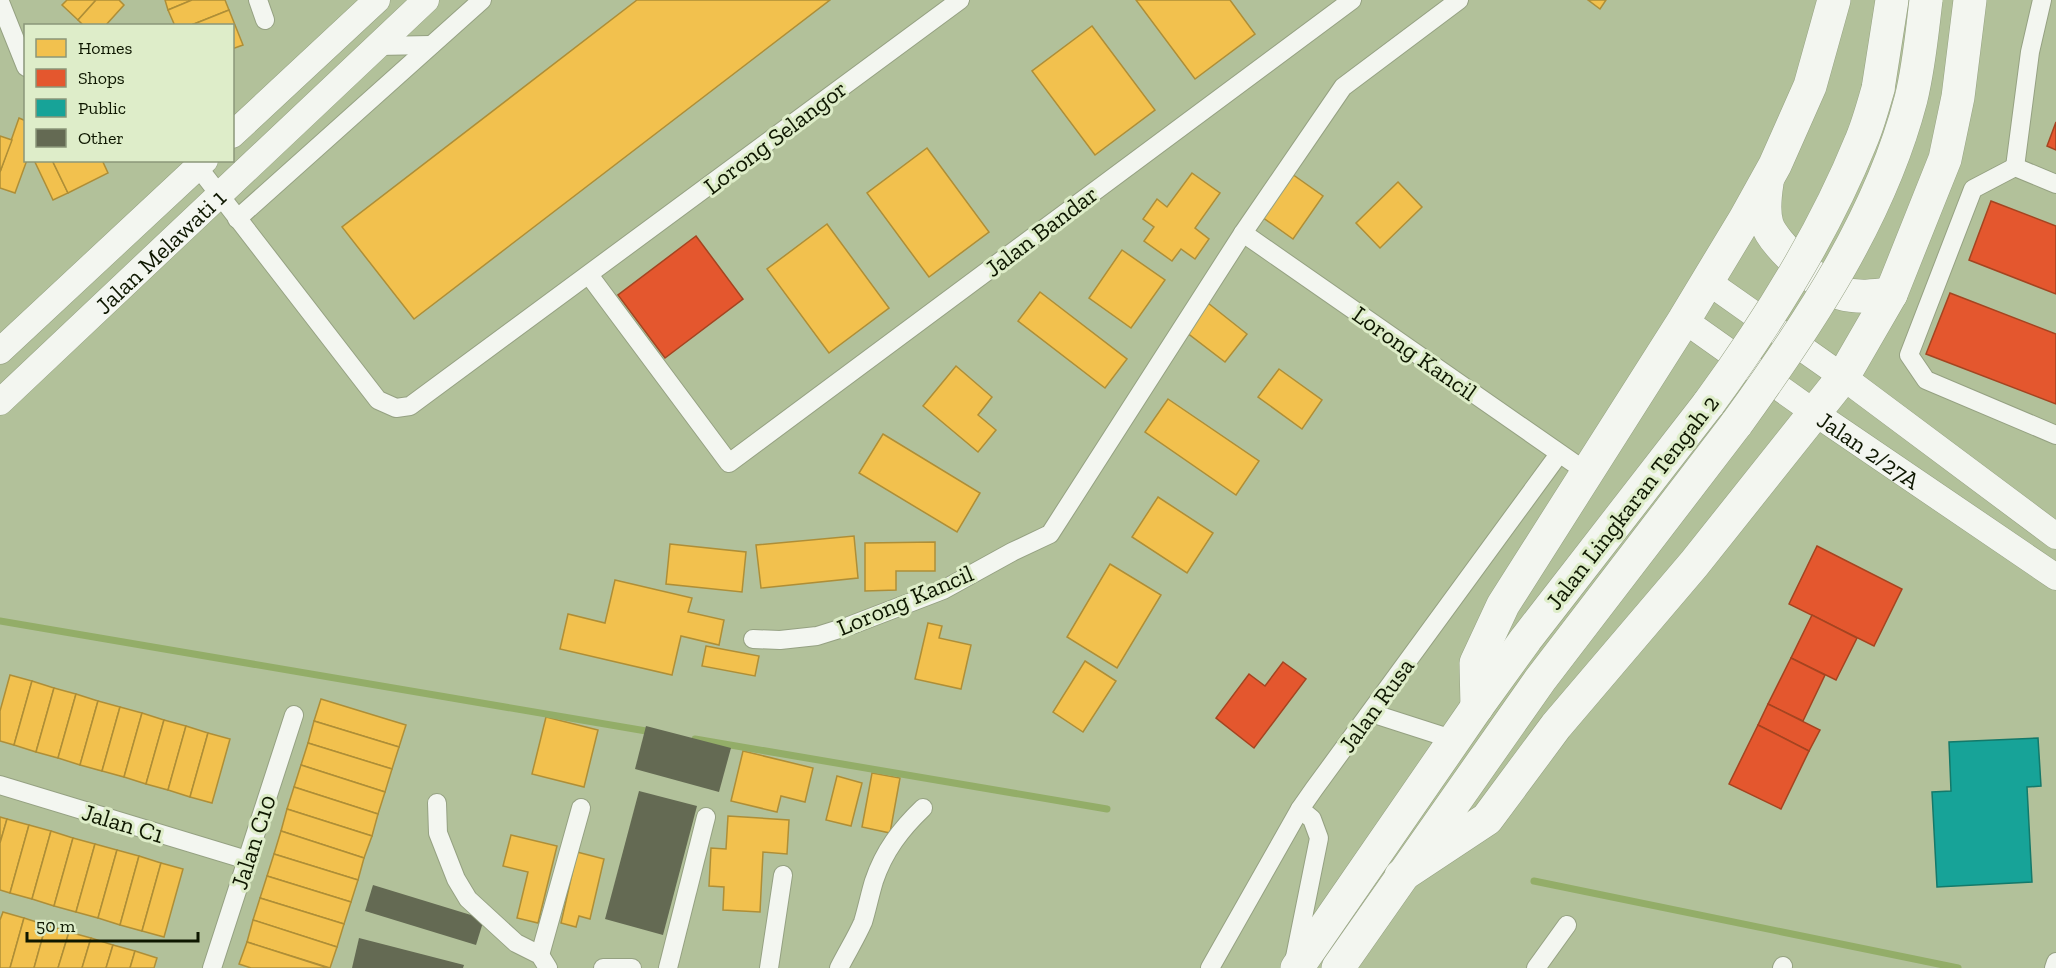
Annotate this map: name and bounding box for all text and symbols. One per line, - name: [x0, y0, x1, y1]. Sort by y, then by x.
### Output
- legend: [24, 24, 234, 162]
- text: Homes: [78, 37, 132, 59]
- text: Shops: [78, 67, 125, 89]
- street label: Lorong Selangor: [698, 74, 852, 200]
- text: Public: [78, 97, 126, 119]
- text: Other: [78, 127, 124, 149]
- street label: Jalan Bandar: [979, 179, 1103, 283]
- street label: Jalan Melawati 1: [89, 183, 231, 320]
- street label: Lorong Kancil: [1347, 300, 1483, 406]
- street label: Jalan Lingkaran Tengah 2: [1539, 389, 1725, 615]
- street label: Jalan 2/27A: [1812, 405, 1926, 495]
- street label: Lorong Kancil: [833, 558, 977, 642]
- street label: Jalan Rusa: [1332, 652, 1420, 758]
- street label: Jalan C10: [224, 791, 282, 893]
- street label: Jalan C1: [79, 797, 167, 849]
- scale bar: [27, 905, 198, 943]
- text: 50 m: [36, 915, 76, 937]

